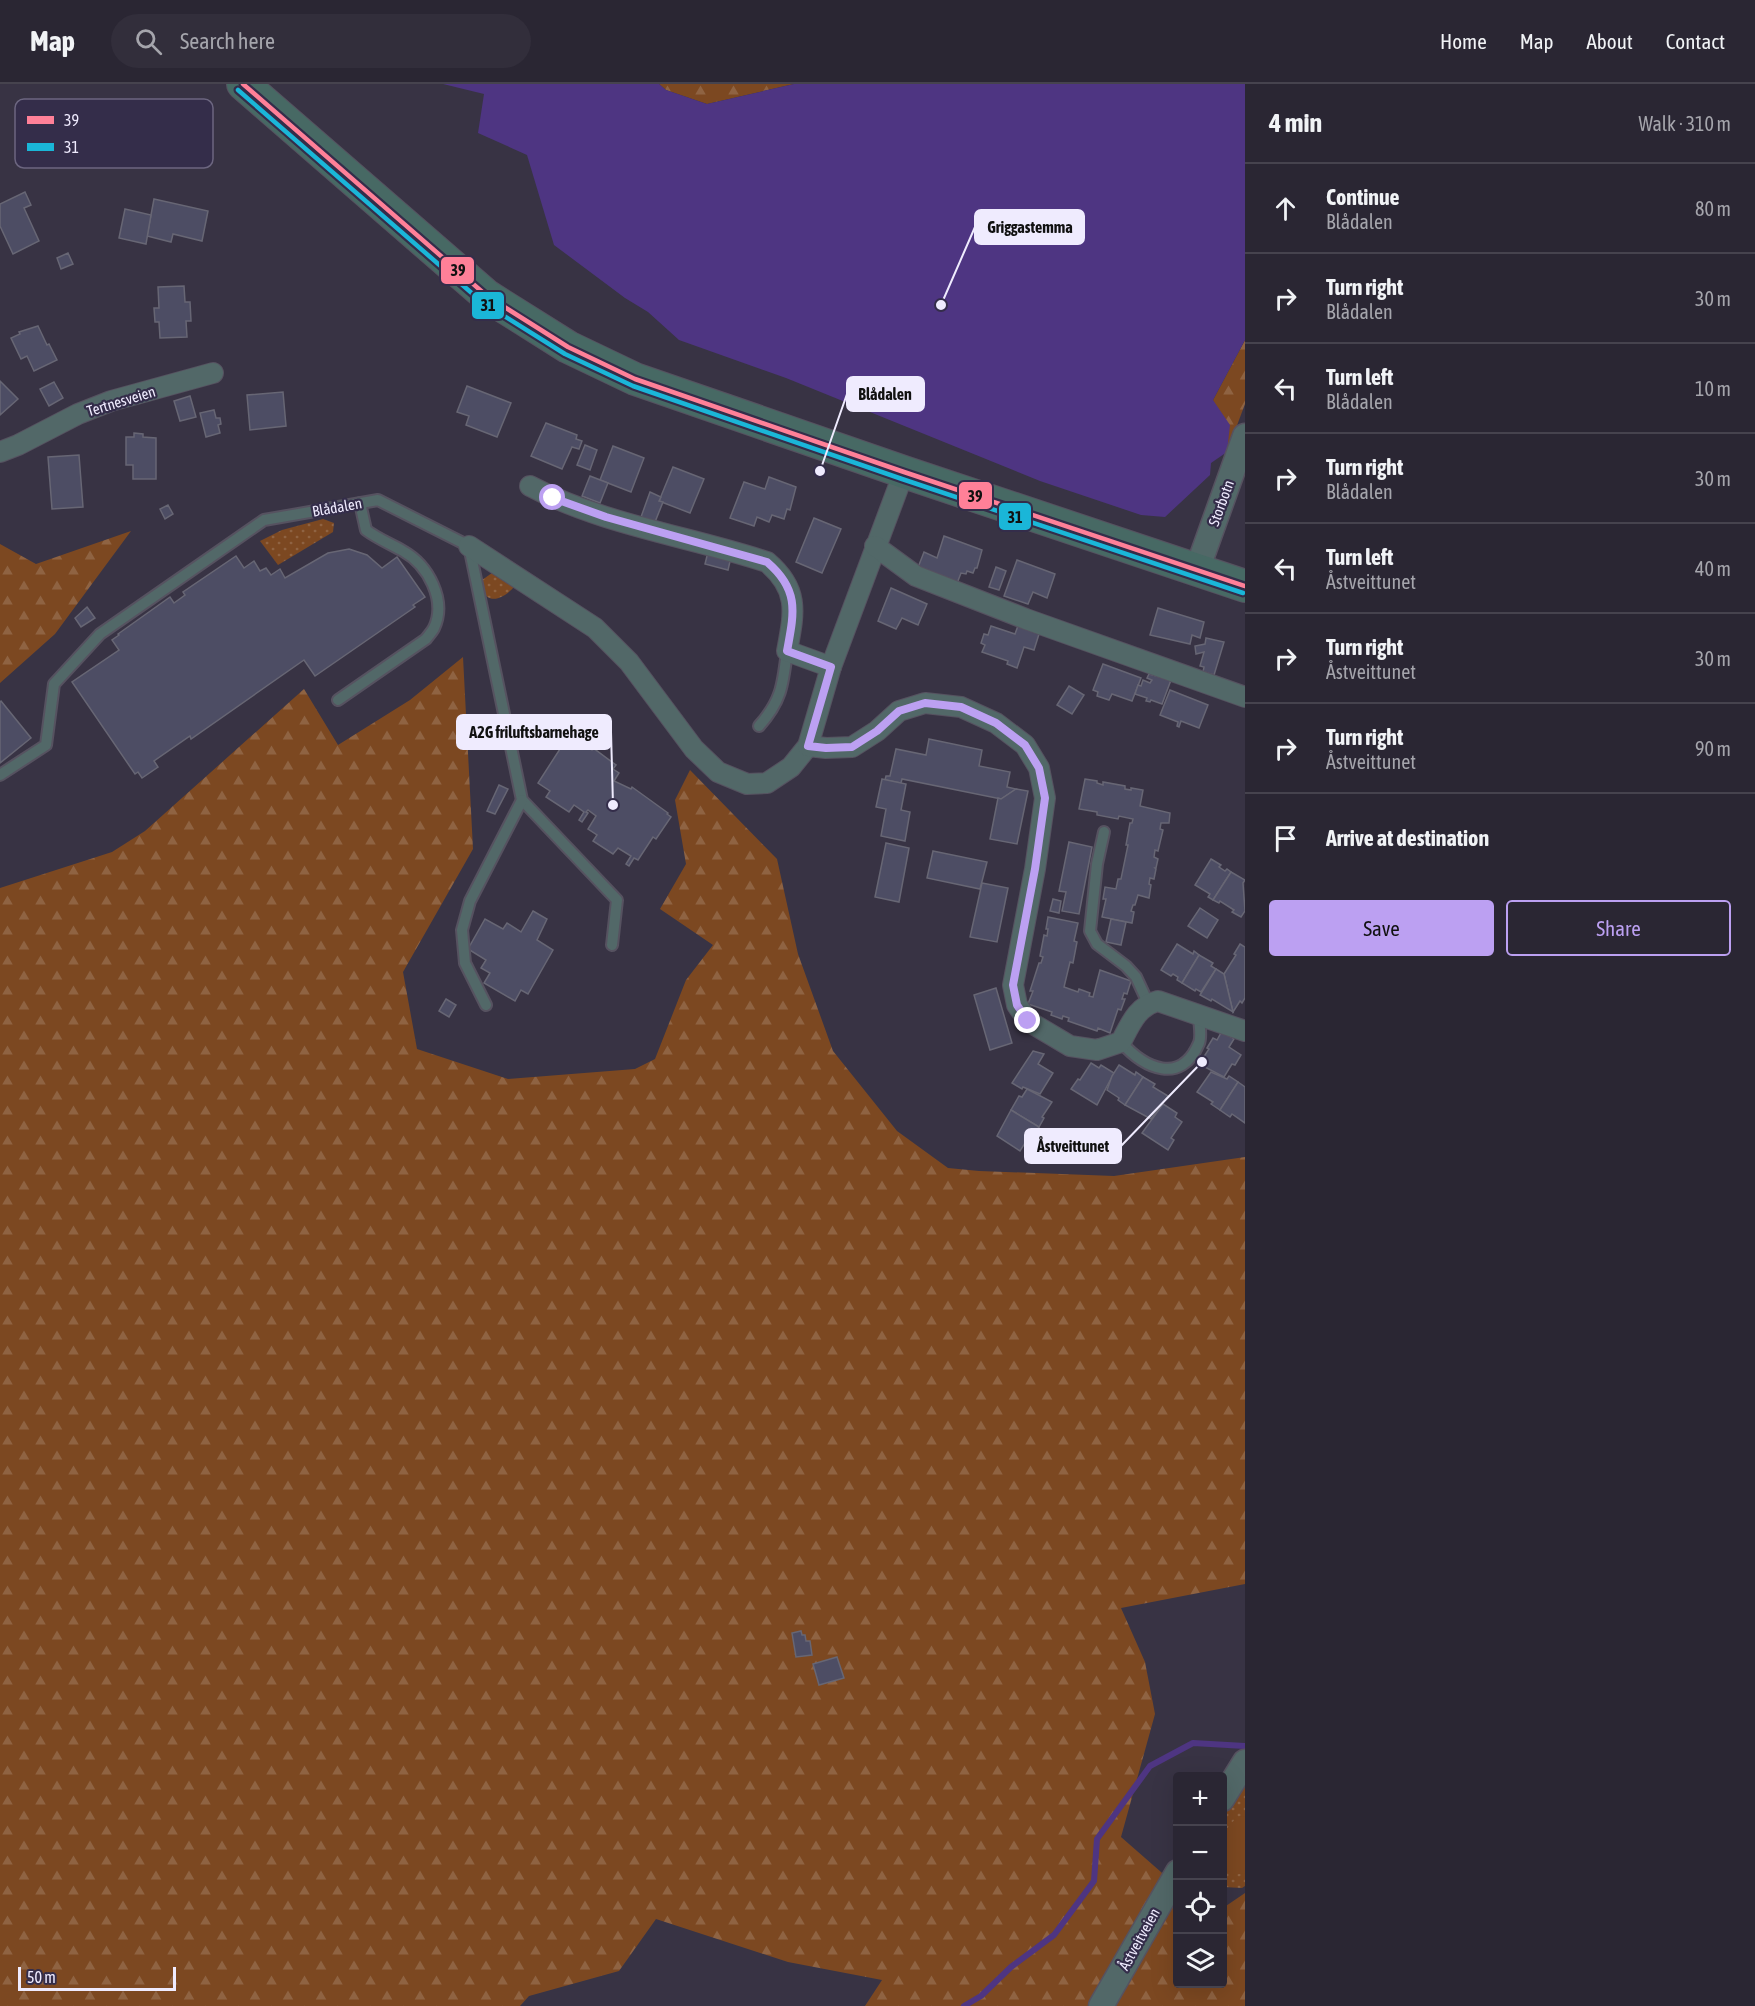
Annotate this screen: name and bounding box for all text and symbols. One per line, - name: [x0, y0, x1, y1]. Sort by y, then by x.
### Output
- search box: [111, 14, 531, 68]
- text: Map: [30, 25, 75, 57]
- icon: search: [132, 25, 165, 58]
- text: Search here: [180, 28, 275, 54]
- text: Home: [1440, 29, 1487, 53]
- text: Map: [1520, 29, 1554, 53]
- text: About: [1587, 29, 1633, 53]
- text: Contact: [1666, 29, 1725, 53]
- legend: [15, 99, 213, 168]
- text: 4 min: [1269, 108, 1322, 138]
- text: 39: [64, 111, 79, 129]
- text: Walk · 310 m: [1639, 112, 1731, 135]
- text: 31: [64, 138, 79, 156]
- text: Continue: [1326, 184, 1400, 210]
- icon: ahead: [1269, 192, 1302, 225]
- text: 80 m: [1695, 197, 1731, 220]
- callout: Griggastemma: [975, 210, 1084, 244]
- text: Blådalen: [1326, 210, 1393, 233]
- text: Griggastemma: [987, 218, 1073, 236]
- line badge: 39: [440, 256, 475, 285]
- text: 39: [450, 261, 466, 279]
- text: Turn right: [1326, 274, 1403, 300]
- icon: right: [1269, 282, 1302, 315]
- text: 30 m: [1695, 287, 1731, 310]
- line badge: 31: [471, 291, 505, 320]
- text: 31: [480, 296, 496, 314]
- text: Blådalen: [1326, 300, 1393, 323]
- text: Turn left: [1326, 364, 1393, 390]
- icon: left: [1269, 372, 1302, 405]
- callout: Blådalen: [847, 377, 924, 411]
- text: 10 m: [1695, 377, 1731, 400]
- street label: Tertnesveien: [85, 383, 157, 419]
- text: Blådalen: [858, 385, 912, 403]
- text: Blådalen: [1326, 390, 1393, 413]
- text: Turn right: [1326, 454, 1403, 480]
- icon: right: [1269, 462, 1302, 495]
- text: 30 m: [1695, 467, 1731, 490]
- street label: Storbotn: [1205, 478, 1237, 528]
- text: Blådalen: [1326, 480, 1393, 503]
- line badge: 39: [958, 481, 993, 510]
- route start: [539, 484, 565, 510]
- text: 39: [967, 487, 983, 505]
- street label: Blådalen: [311, 494, 363, 520]
- line badge: 31: [998, 502, 1032, 531]
- text: 31: [1007, 508, 1023, 526]
- text: Turn left: [1326, 544, 1393, 570]
- icon: left: [1269, 552, 1302, 585]
- text: 40 m: [1695, 557, 1731, 580]
- text: Åstveittunet: [1326, 570, 1416, 593]
- text: Turn right: [1326, 634, 1403, 660]
- icon: right: [1269, 642, 1302, 675]
- text: 30 m: [1695, 647, 1731, 670]
- text: Åstveittunet: [1326, 660, 1416, 683]
- callout: A2G friluftsbarnehage: [457, 715, 611, 749]
- text: A2G friluftsbarnehage: [468, 723, 599, 741]
- text: Turn right: [1326, 724, 1403, 750]
- icon: right: [1269, 732, 1302, 765]
- text: 90 m: [1695, 737, 1731, 760]
- text: Åstveittunet: [1326, 750, 1416, 773]
- icon: arrive: [1269, 822, 1302, 855]
- text: Arrive at destination: [1326, 825, 1489, 851]
- button: Save: [1269, 900, 1494, 956]
- button: Share: [1506, 900, 1731, 956]
- route end: [1014, 1007, 1040, 1033]
- callout: Åstveittunet: [1025, 1129, 1121, 1163]
- text: Åstveittunet: [1036, 1136, 1109, 1155]
- map controls: [1173, 1772, 1227, 1988]
- button: +: [1173, 1772, 1227, 1826]
- button: −: [1173, 1826, 1227, 1880]
- button: locate: [1173, 1880, 1227, 1934]
- street label: Åstveitveien: [1115, 1905, 1163, 1973]
- button: layers: [1173, 1934, 1227, 1988]
- scale bar: [18, 1964, 176, 1992]
- text: 50 m: [27, 1968, 56, 1986]

